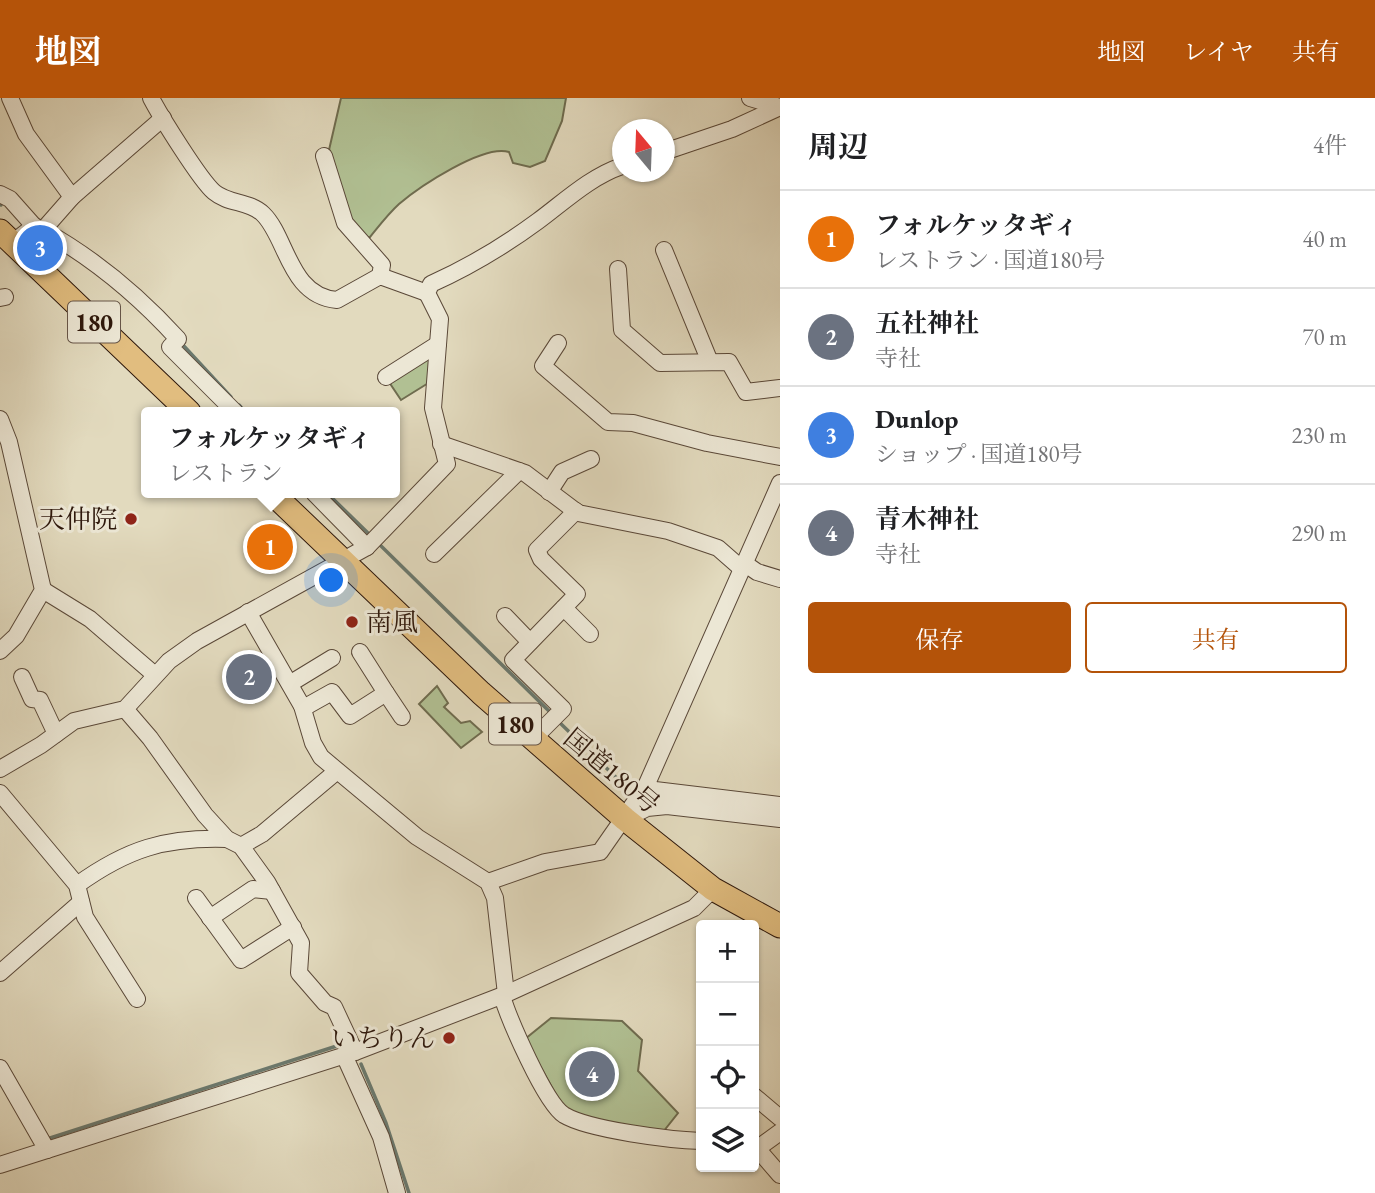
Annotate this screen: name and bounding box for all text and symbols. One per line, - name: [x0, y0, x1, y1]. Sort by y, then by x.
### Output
- text: 地図: [35, 30, 101, 73]
- text: 地図: [1097, 36, 1145, 67]
- text: レイヤ: [1183, 36, 1254, 67]
- text: 共有: [1292, 36, 1340, 67]
- north arrow: [612, 119, 675, 182]
- text: 周辺: [808, 127, 868, 166]
- text: 4件: [1313, 130, 1347, 160]
- text: フォルケッタギィ: [875, 208, 1079, 242]
- pin: 3: [17, 222, 63, 274]
- text: 1: [825, 224, 837, 254]
- text: 40 m: [1302, 224, 1347, 254]
- text: レストラン · 国道180号: [875, 245, 1105, 275]
- road number: 180: [68, 302, 120, 342]
- text: 五社神社: [875, 306, 979, 340]
- text: 2: [825, 322, 837, 352]
- text: 70 m: [1302, 322, 1347, 352]
- text: 寺社: [875, 343, 921, 373]
- text: Dunlop: [875, 402, 958, 436]
- popup: [141, 407, 400, 498]
- text: 3: [825, 420, 837, 450]
- text: 230 m: [1291, 420, 1347, 450]
- text: フォルケッタギィ: [168, 421, 373, 455]
- text: ショップ · 国道180号: [875, 439, 1082, 469]
- text: レストラン: [168, 458, 283, 488]
- place label: 天仲院: [39, 502, 117, 536]
- text: 青木神社: [875, 502, 979, 536]
- marker: 天仲院: [123, 511, 139, 527]
- text: 4: [825, 518, 837, 548]
- text: 290 m: [1291, 518, 1347, 548]
- pin: 1: [247, 521, 293, 573]
- text: 寺社: [875, 539, 921, 569]
- your location: [314, 563, 348, 597]
- button: 保存: [808, 602, 1071, 673]
- button: 共有: [1085, 602, 1347, 673]
- place label: 南風: [366, 605, 418, 639]
- marker: 南風: [344, 614, 360, 630]
- pin: 2: [226, 651, 272, 703]
- road number: 180: [489, 704, 541, 744]
- street label: 国道180号: [557, 721, 667, 821]
- map controls: [696, 920, 759, 1172]
- button: +: [696, 920, 759, 983]
- button: −: [696, 983, 759, 1046]
- place label: いちりん: [331, 1021, 435, 1055]
- marker: いちりん: [441, 1030, 457, 1046]
- button: locate: [696, 1046, 759, 1109]
- pin: 4: [569, 1048, 615, 1100]
- button: layers: [696, 1109, 759, 1172]

